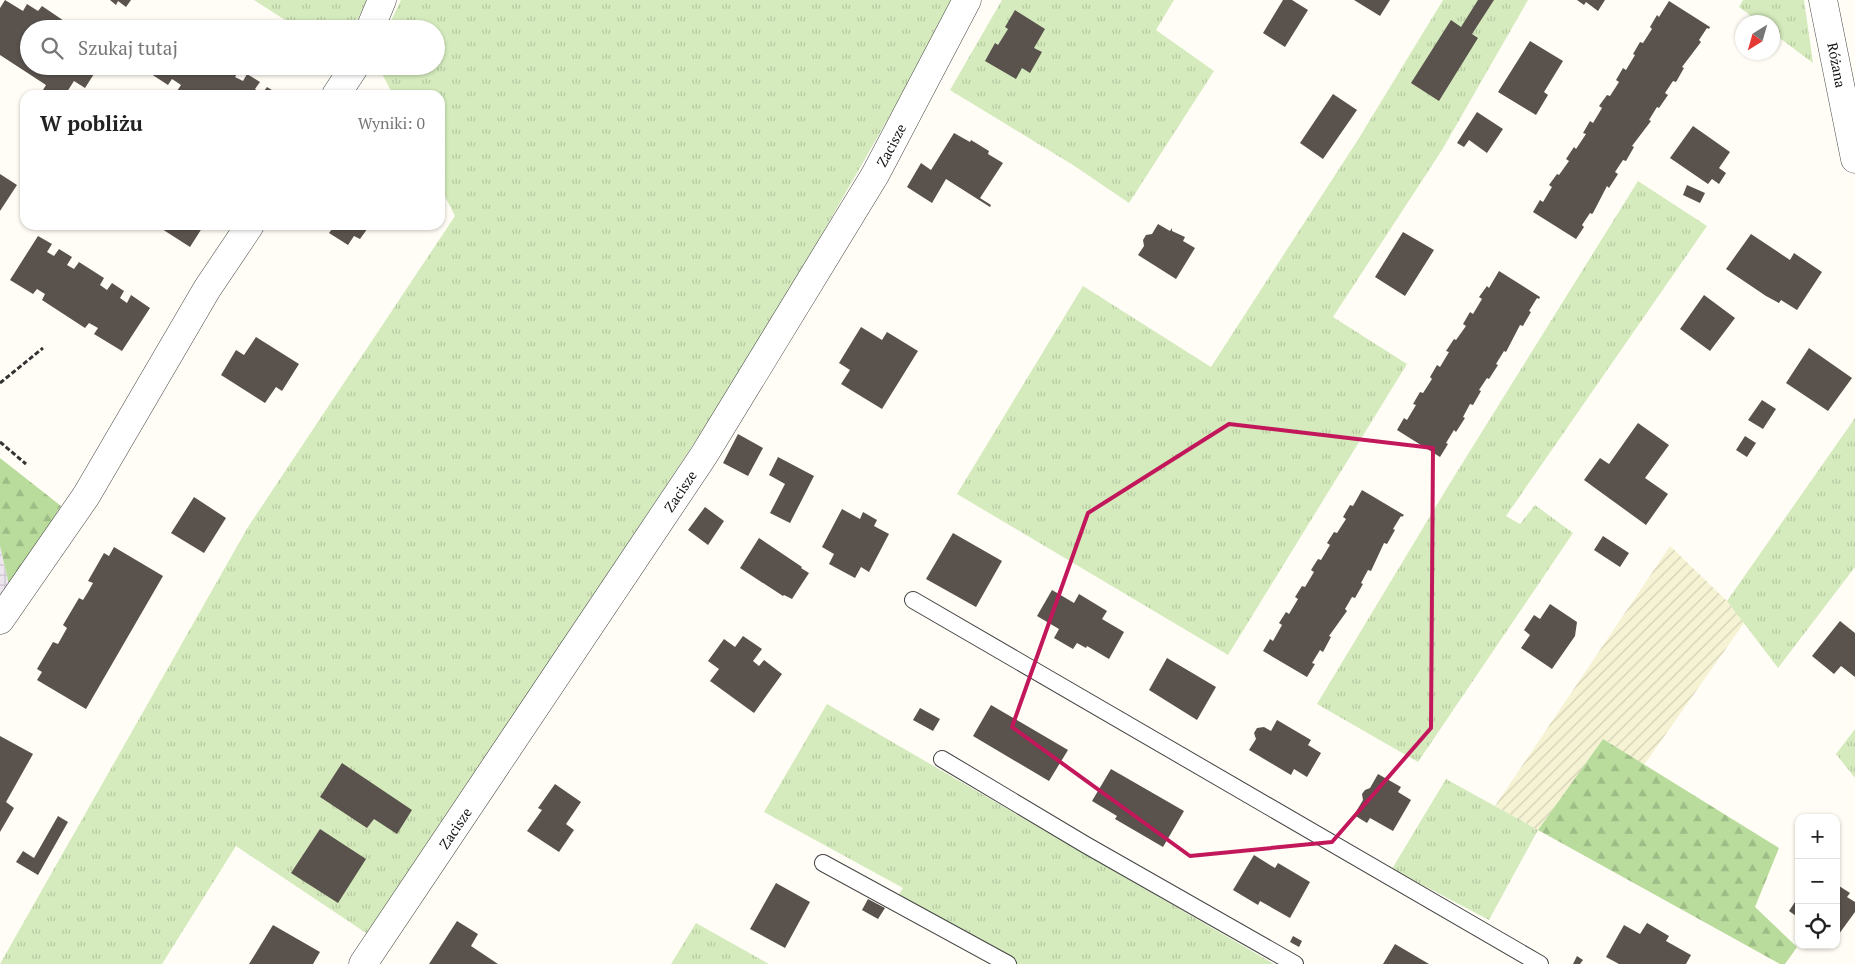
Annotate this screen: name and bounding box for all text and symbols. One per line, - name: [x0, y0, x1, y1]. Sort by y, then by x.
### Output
- north arrow: [1735, 15, 1780, 60]
- search box: [20, 20, 445, 75]
- icon: search: [38, 34, 66, 62]
- text: Szukaj tutaj: [78, 35, 178, 60]
- street label: Różana: [1823, 41, 1851, 89]
- text: W pobliżu: [40, 109, 143, 137]
- text: Wyniki: 0: [358, 112, 425, 134]
- street label: Zacisze: [872, 120, 910, 170]
- street label: Zacisze: [659, 467, 701, 515]
- street label: Zacisze: [434, 804, 476, 852]
- map controls: [1795, 814, 1840, 949]
- button: +: [1795, 814, 1840, 859]
- button: −: [1795, 859, 1840, 904]
- button: locate: [1795, 904, 1840, 949]

